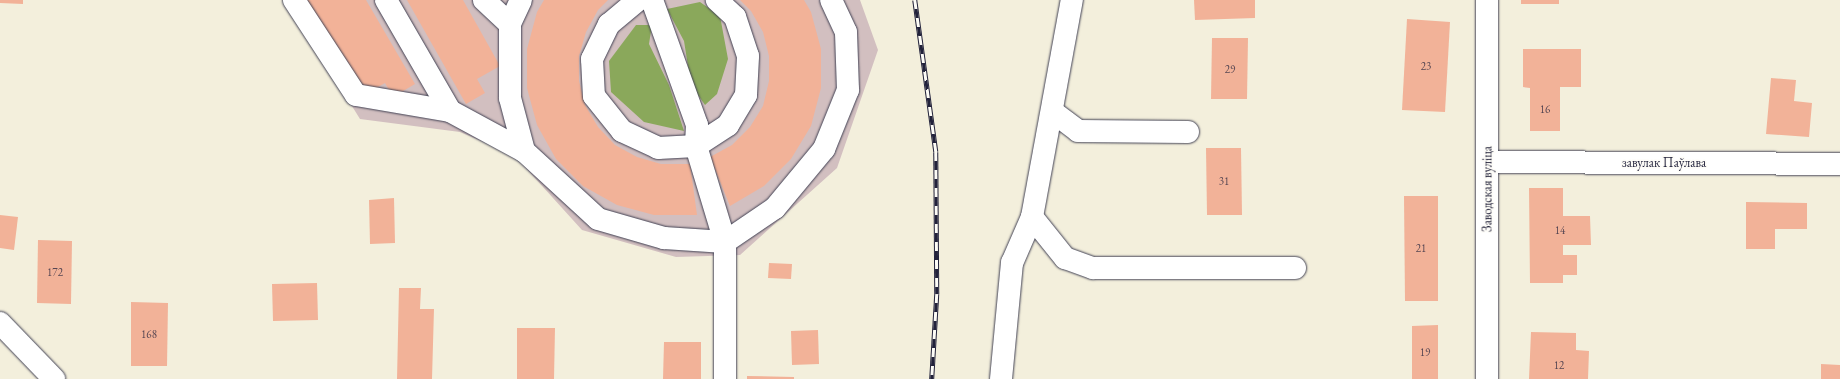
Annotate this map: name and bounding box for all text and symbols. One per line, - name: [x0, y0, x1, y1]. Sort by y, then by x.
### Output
- house number: 23: [1421, 59, 1431, 73]
- house number: 29: [1225, 62, 1235, 76]
- house number: 16: [1540, 102, 1550, 116]
- street label: Заводская вуліца: [1480, 146, 1496, 232]
- street label: завулак Паўлава: [1622, 155, 1706, 171]
- house number: 31: [1219, 174, 1229, 188]
- house number: 14: [1555, 223, 1565, 237]
- house number: 21: [1416, 241, 1426, 255]
- house number: 172: [47, 265, 63, 279]
- house number: 168: [141, 327, 157, 341]
- house number: 19: [1420, 345, 1430, 359]
- house number: 12: [1554, 358, 1564, 372]

